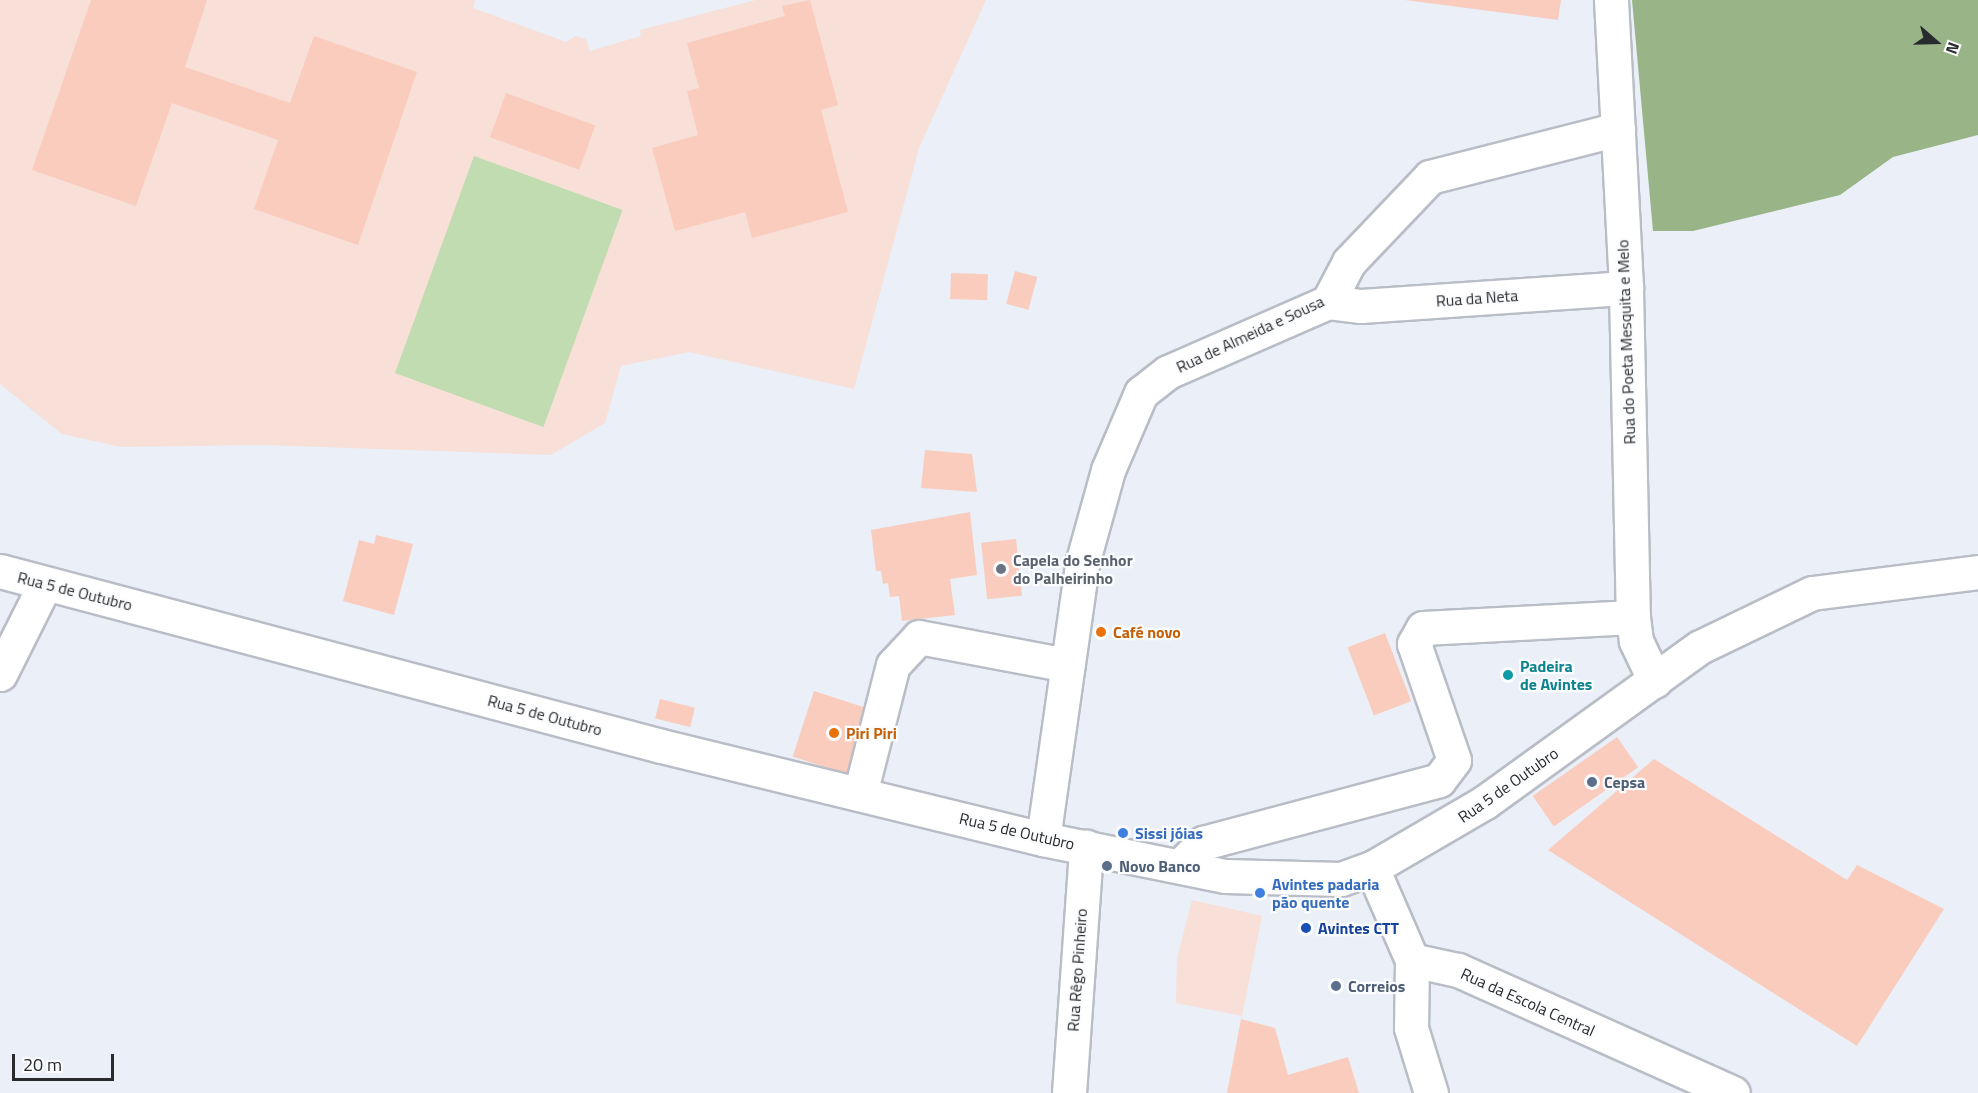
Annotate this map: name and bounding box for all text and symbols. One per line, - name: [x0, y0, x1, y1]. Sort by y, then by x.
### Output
- north arrow: [1906, 12, 1966, 72]
- text: N: [1940, 39, 1966, 57]
- street label: Rua do Poeta Mesquita e Melo: [1613, 239, 1639, 445]
- street label: Rua da Neta: [1435, 286, 1519, 310]
- street label: Rua de Almeida e Sousa: [1173, 291, 1327, 377]
- place label: Capela do Senhor do Palheirinho: [1013, 550, 1133, 588]
- marker: Capela do Senhor do Palheirinho: [994, 562, 1008, 576]
- street label: Rua 5 de Outubro: [16, 567, 134, 615]
- place label: Café novo: [1113, 622, 1181, 642]
- marker: Café novo: [1094, 625, 1108, 639]
- place label: Padeira de Avintes: [1520, 656, 1592, 694]
- marker: Padeira de Avintes: [1501, 668, 1515, 682]
- street label: Rua 5 de Outubro: [486, 690, 604, 740]
- place label: Piri Piri: [846, 723, 897, 743]
- marker: Piri Piri: [827, 726, 841, 740]
- street label: Rua 5 de Outubro: [1454, 743, 1562, 827]
- place label: Cepsa: [1604, 772, 1645, 792]
- marker: Cepsa: [1585, 775, 1599, 789]
- street label: Rua 5 de Outubro: [957, 808, 1077, 854]
- place label: Sissi jóias: [1135, 823, 1203, 843]
- marker: Sissi jóias: [1116, 826, 1130, 840]
- place label: Novo Banco: [1119, 856, 1201, 876]
- marker: Novo Banco: [1100, 859, 1114, 873]
- place label: Avintes padaria pão quente: [1272, 874, 1380, 912]
- marker: Avintes padaria pão quente: [1253, 886, 1267, 900]
- street label: Rua Rêgo Pinheiro: [1063, 908, 1091, 1032]
- place label: Avintes CTT: [1318, 918, 1399, 938]
- marker: Avintes CTT: [1299, 921, 1313, 935]
- street label: Rua da Escola Central: [1458, 964, 1598, 1040]
- place label: Correios: [1348, 976, 1405, 996]
- marker: Correios: [1329, 979, 1343, 993]
- scale bar: [15, 1042, 117, 1080]
- text: 20 m: [23, 1051, 62, 1078]

